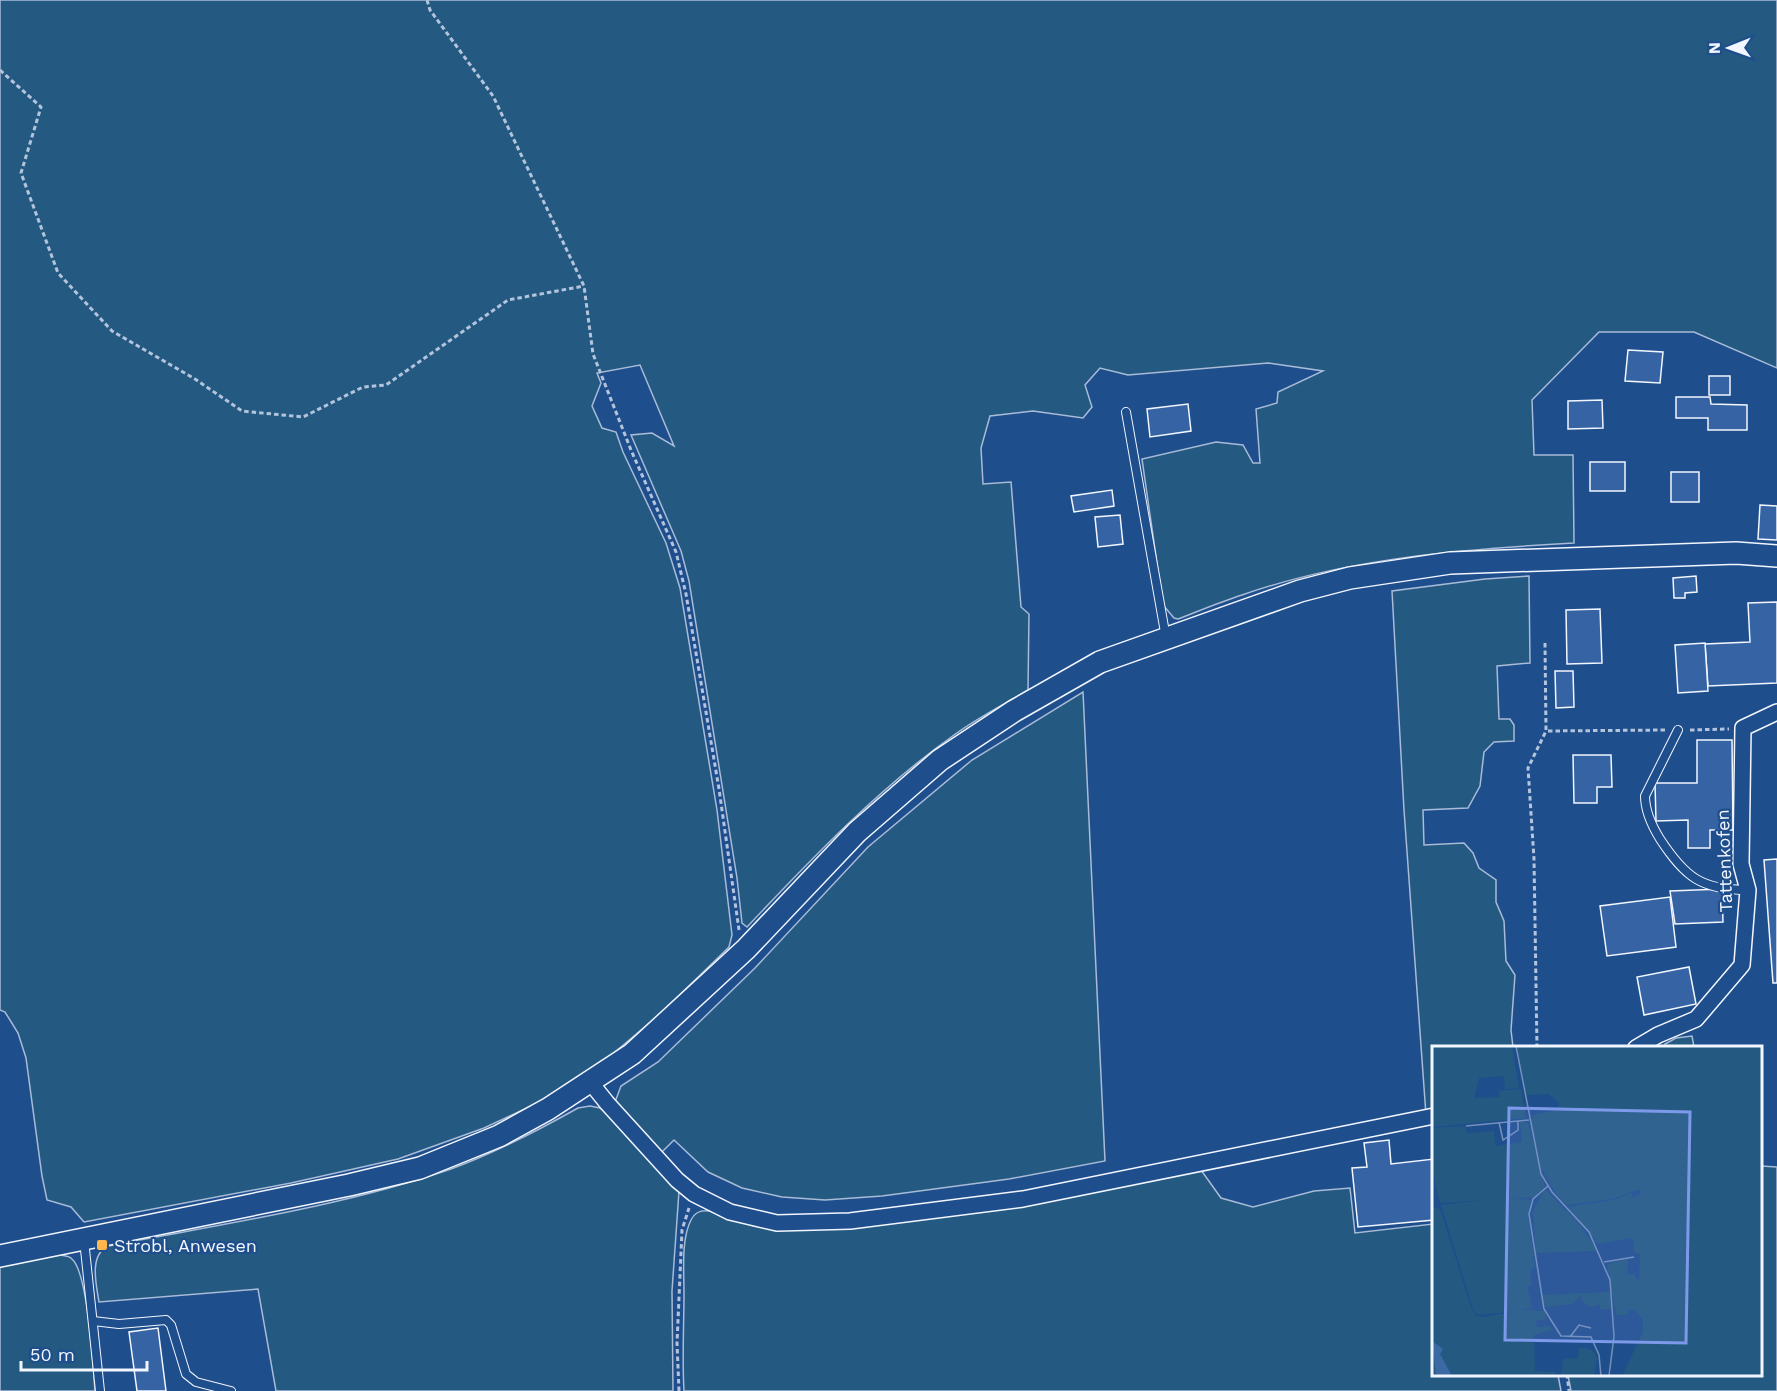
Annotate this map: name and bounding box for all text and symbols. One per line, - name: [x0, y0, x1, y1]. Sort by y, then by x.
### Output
- north arrow: [1699, 18, 1759, 78]
- text: N: [1705, 42, 1724, 54]
- street label: Tattenkofen: [1712, 809, 1736, 913]
- inset map: [1432, 1046, 1762, 1376]
- place label: Strobl, Anwesen: [114, 1235, 257, 1256]
- marker: Strobl, Anwesen: [95, 1238, 109, 1252]
- scale bar: [21, 1334, 147, 1372]
- text: 50 m: [30, 1344, 75, 1365]

